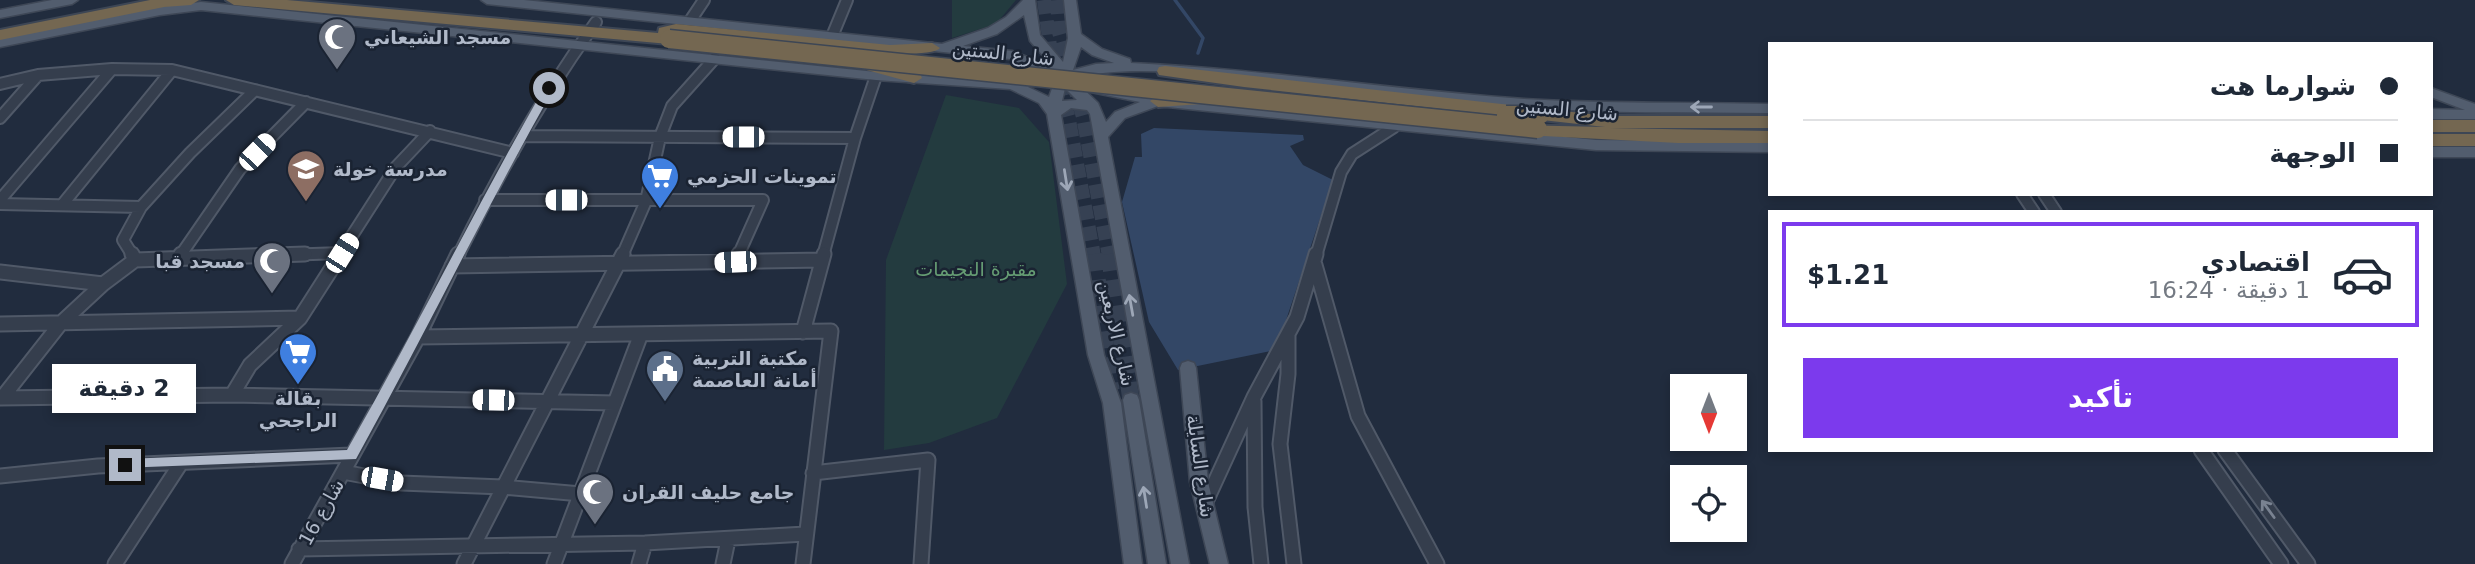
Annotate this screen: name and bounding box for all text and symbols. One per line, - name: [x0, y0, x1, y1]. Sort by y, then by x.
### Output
- mosque icon: مسجد الشيعاني: [316, 16, 358, 71]
- place label: مسجد الشيعاني: [364, 26, 511, 49]
- street label: شارع الستين: [951, 37, 1055, 70]
- text: شوارما هت: [2210, 71, 2356, 101]
- route start: [533, 72, 565, 104]
- street label: شارع الستين: [1515, 94, 1619, 125]
- one-way arrow: [1690, 101, 1713, 114]
- car: [723, 127, 765, 148]
- car: [235, 130, 280, 174]
- text: الوجهة: [2269, 138, 2356, 168]
- school or university icon: مدرسة خولة: [285, 148, 327, 203]
- supermarket icon: تموينات الحزمي: [639, 155, 681, 210]
- place label: مدرسة خولة: [333, 158, 448, 181]
- place label: تموينات الحزمي: [687, 165, 837, 188]
- one-way arrow: [1060, 168, 1073, 191]
- car: [546, 190, 588, 211]
- car: [322, 230, 363, 276]
- mosque icon: مسجد قبا: [251, 240, 293, 295]
- icon: car: [2331, 243, 2394, 306]
- text: اقتصادي: [2201, 247, 2310, 277]
- place label: مسجد قبا: [155, 250, 245, 272]
- car: [714, 251, 757, 273]
- park label: مقبرة النجيمات: [915, 258, 1037, 281]
- text: $1.21: [1807, 260, 1889, 290]
- text: 1 دقيقة · 16:24: [2148, 277, 2310, 303]
- street label: شارع الاربعين: [1093, 278, 1140, 388]
- one-way arrow: [1124, 294, 1137, 317]
- supermarket icon: بقالة الراجحي: [277, 331, 319, 386]
- place label: مكتبة التربية أمانة العاصمة: [692, 347, 817, 391]
- public building icon: مكتبة التربية أمانة العاصمة: [644, 348, 686, 403]
- button: تأكيد: [1803, 358, 2398, 438]
- callout: 2 دقيقة: [53, 364, 197, 412]
- north arrow: [1670, 374, 1746, 452]
- map controls: [1670, 374, 1747, 542]
- text: 2 دقيقة: [79, 375, 169, 401]
- place label: بقالة الراجحي: [259, 387, 337, 432]
- car: [472, 389, 515, 411]
- street label: شارع السايلة: [1182, 413, 1219, 519]
- route end: [109, 449, 141, 481]
- car: [360, 465, 405, 493]
- button: locate: [1670, 465, 1747, 542]
- mosque icon: جامع حليف القران: [574, 471, 616, 526]
- street label: شارع 16: [294, 475, 349, 550]
- place label: جامع حليف القران: [622, 481, 795, 504]
- one-way arrow: [1138, 486, 1151, 509]
- one-way arrow: [2261, 500, 2275, 519]

